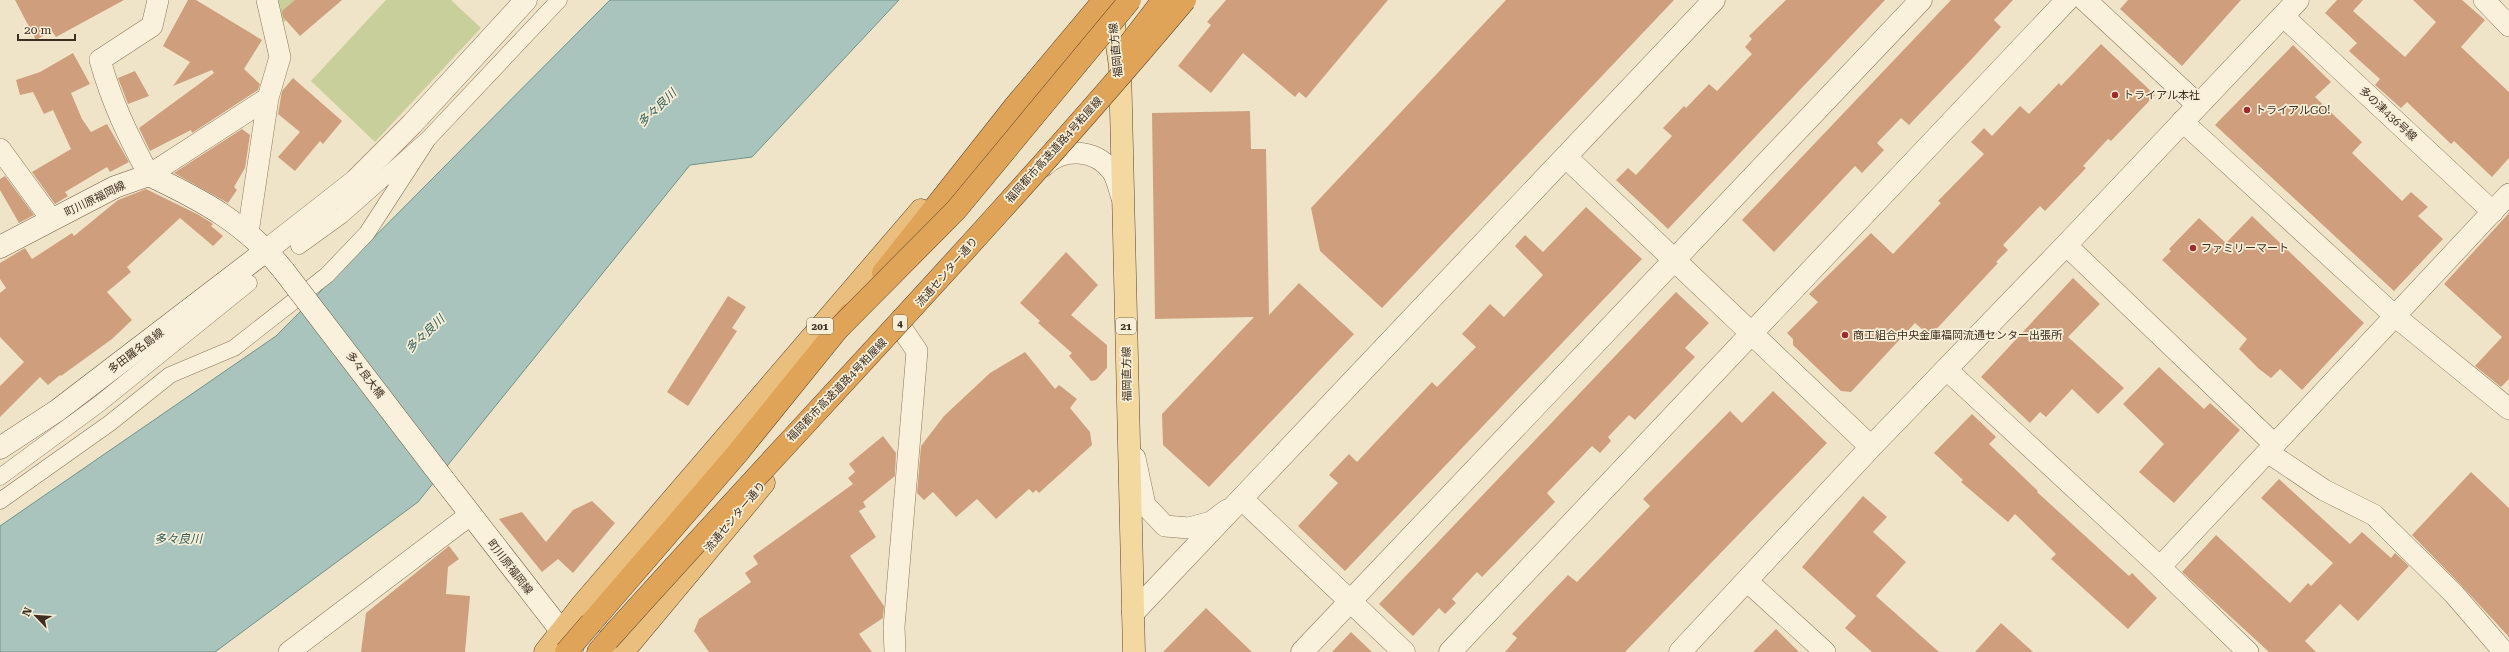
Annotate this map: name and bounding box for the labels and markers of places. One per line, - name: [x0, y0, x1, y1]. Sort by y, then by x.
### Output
- place label: トライアル本社: [2123, 89, 2200, 102]
- marker: トライアル本社: [2110, 90, 2120, 100]
- place label: トライアルGO!: [2255, 104, 2330, 117]
- marker: トライアルGO!: [2242, 105, 2252, 115]
- place label: ファミリーマート: [2201, 242, 2289, 255]
- marker: ファミリーマート: [2188, 243, 2198, 253]
- place label: 商工組合中央金庫福岡流通センター出張所: [1853, 329, 2063, 342]
- marker: 商工組合中央金庫福岡流通センター出張所: [1840, 330, 1850, 340]

